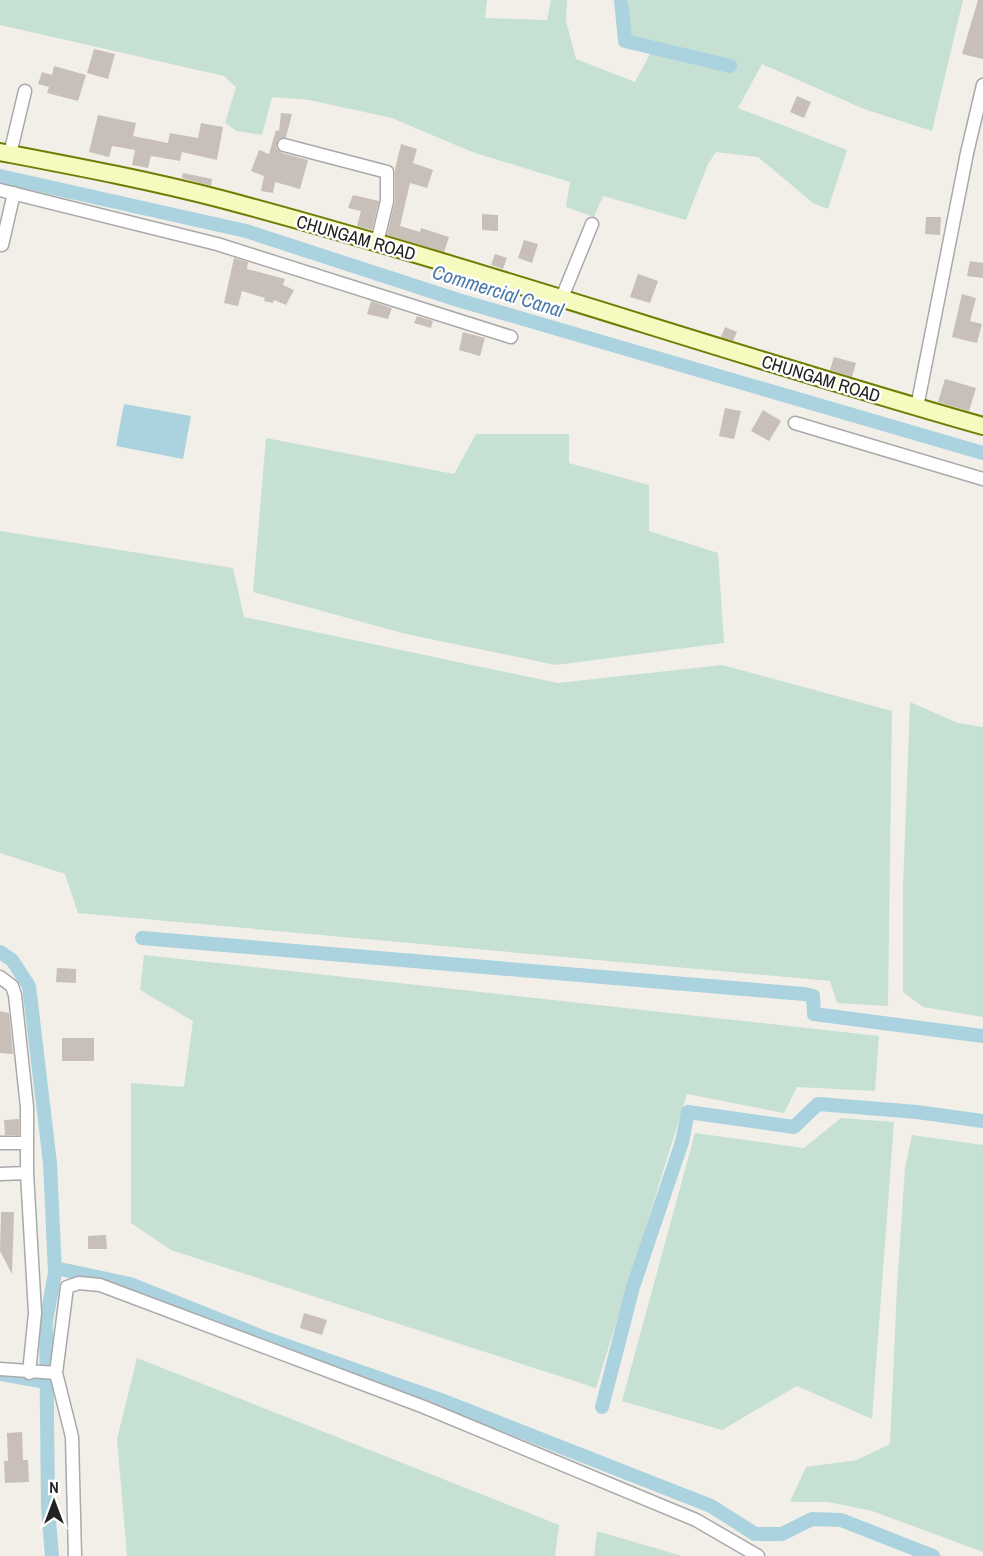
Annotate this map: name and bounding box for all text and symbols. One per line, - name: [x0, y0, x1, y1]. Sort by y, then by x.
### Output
- street label: CHUNGAM ROAD: [294, 209, 419, 266]
- water label: Commercial Canal: [429, 258, 567, 323]
- street label: CHUNGAM ROAD: [759, 349, 884, 408]
- north arrow: [24, 1472, 84, 1532]
- text: N: [49, 1476, 59, 1498]

